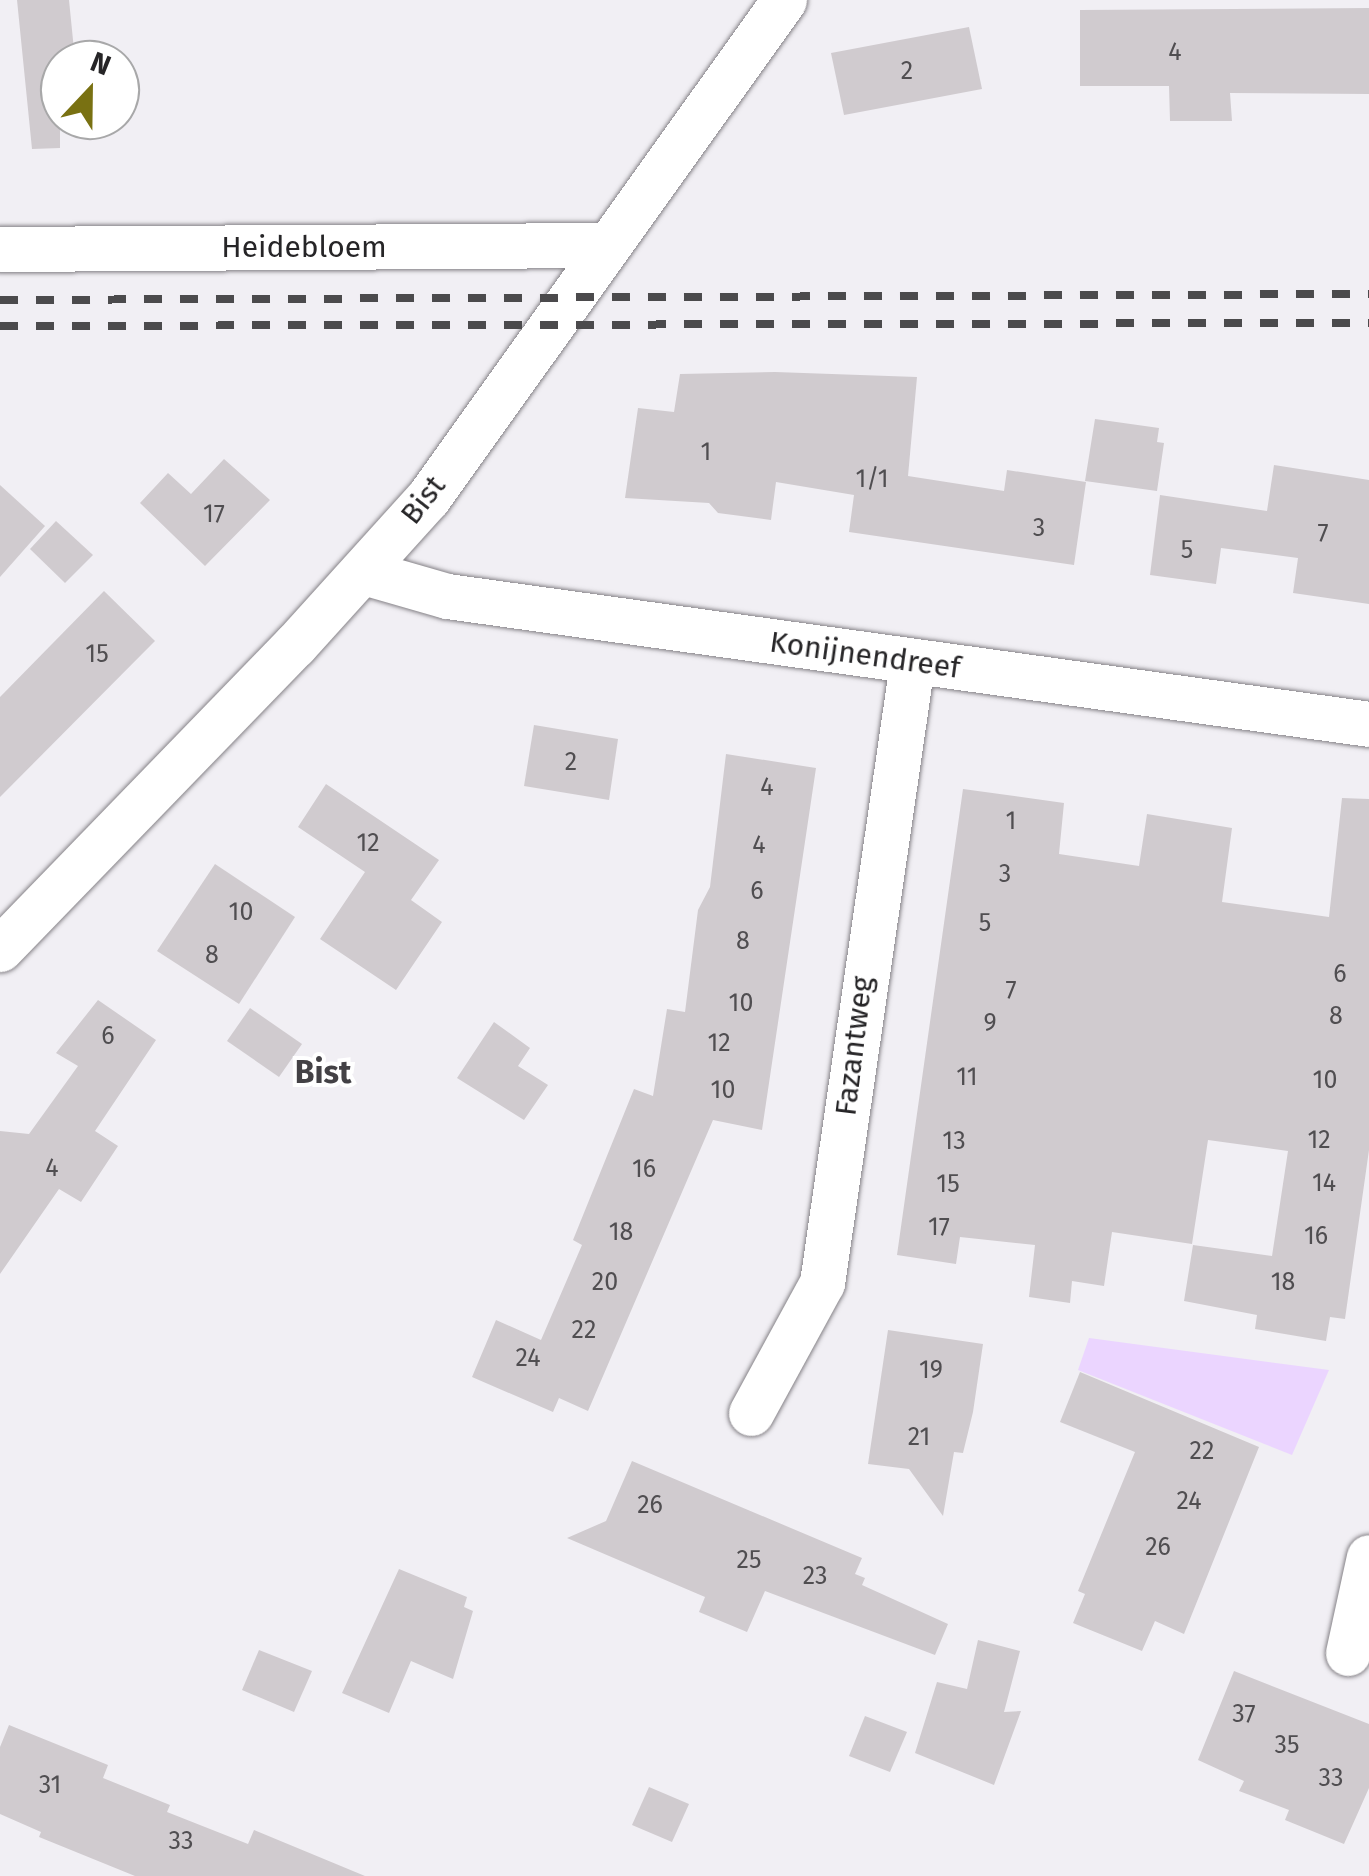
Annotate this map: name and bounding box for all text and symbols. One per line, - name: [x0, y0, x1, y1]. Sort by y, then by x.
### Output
- house number: 4: [1168, 37, 1182, 67]
- north arrow: [40, 40, 140, 140]
- text: N: [86, 45, 115, 82]
- house number: 2: [901, 56, 913, 86]
- street label: Heidebloem: [221, 229, 387, 265]
- house number: 1: [701, 437, 711, 467]
- house number: 1/1: [855, 464, 889, 494]
- street label: Bist: [393, 469, 453, 531]
- house number: 17: [203, 499, 225, 529]
- house number: 3: [1033, 513, 1045, 543]
- house number: 7: [1317, 518, 1329, 548]
- house number: 5: [1181, 535, 1193, 565]
- street label: Konijnendreef: [767, 624, 963, 686]
- house number: 15: [85, 639, 109, 669]
- house number: 2: [565, 747, 577, 777]
- house number: 4: [760, 772, 774, 802]
- house number: 1: [1006, 806, 1016, 836]
- house number: 12: [356, 828, 380, 858]
- house number: 4: [752, 830, 766, 860]
- house number: 3: [999, 859, 1011, 889]
- house number: 6: [750, 876, 764, 906]
- house number: 10: [229, 897, 253, 927]
- house number: 5: [979, 908, 991, 938]
- house number: 8: [736, 926, 750, 956]
- house number: 8: [205, 940, 219, 970]
- house number: 6: [1333, 959, 1347, 989]
- street label: Fazantweg: [828, 974, 880, 1118]
- house number: 7: [1005, 975, 1017, 1005]
- house number: 10: [729, 988, 753, 1018]
- house number: 8: [1329, 1001, 1343, 1031]
- house number: 9: [983, 1008, 997, 1038]
- house number: 6: [101, 1021, 115, 1051]
- house number: 12: [707, 1028, 731, 1058]
- district label: Bist: [295, 1053, 351, 1091]
- house number: 11: [956, 1062, 978, 1092]
- house number: 10: [1313, 1065, 1337, 1095]
- house number: 10: [711, 1075, 735, 1105]
- house number: 12: [1307, 1125, 1331, 1155]
- house number: 13: [942, 1126, 966, 1156]
- house number: 4: [45, 1153, 59, 1183]
- house number: 16: [632, 1154, 656, 1184]
- house number: 14: [1312, 1168, 1336, 1198]
- house number: 15: [936, 1169, 960, 1199]
- house number: 17: [928, 1212, 950, 1242]
- house number: 18: [609, 1217, 633, 1247]
- house number: 16: [1304, 1221, 1328, 1251]
- house number: 20: [592, 1267, 618, 1297]
- house number: 18: [1271, 1267, 1295, 1297]
- house number: 22: [572, 1315, 596, 1345]
- house number: 24: [516, 1343, 540, 1373]
- house number: 19: [919, 1355, 943, 1385]
- house number: 21: [908, 1422, 930, 1452]
- house number: 22: [1190, 1436, 1214, 1466]
- house number: 24: [1177, 1486, 1201, 1516]
- house number: 26: [637, 1490, 663, 1520]
- house number: 26: [1145, 1532, 1171, 1562]
- house number: 25: [737, 1545, 761, 1575]
- house number: 23: [803, 1561, 827, 1591]
- house number: 37: [1232, 1699, 1256, 1729]
- house number: 35: [1275, 1730, 1299, 1760]
- house number: 33: [1319, 1763, 1343, 1793]
- house number: 31: [39, 1770, 61, 1800]
- house number: 33: [169, 1826, 193, 1856]

